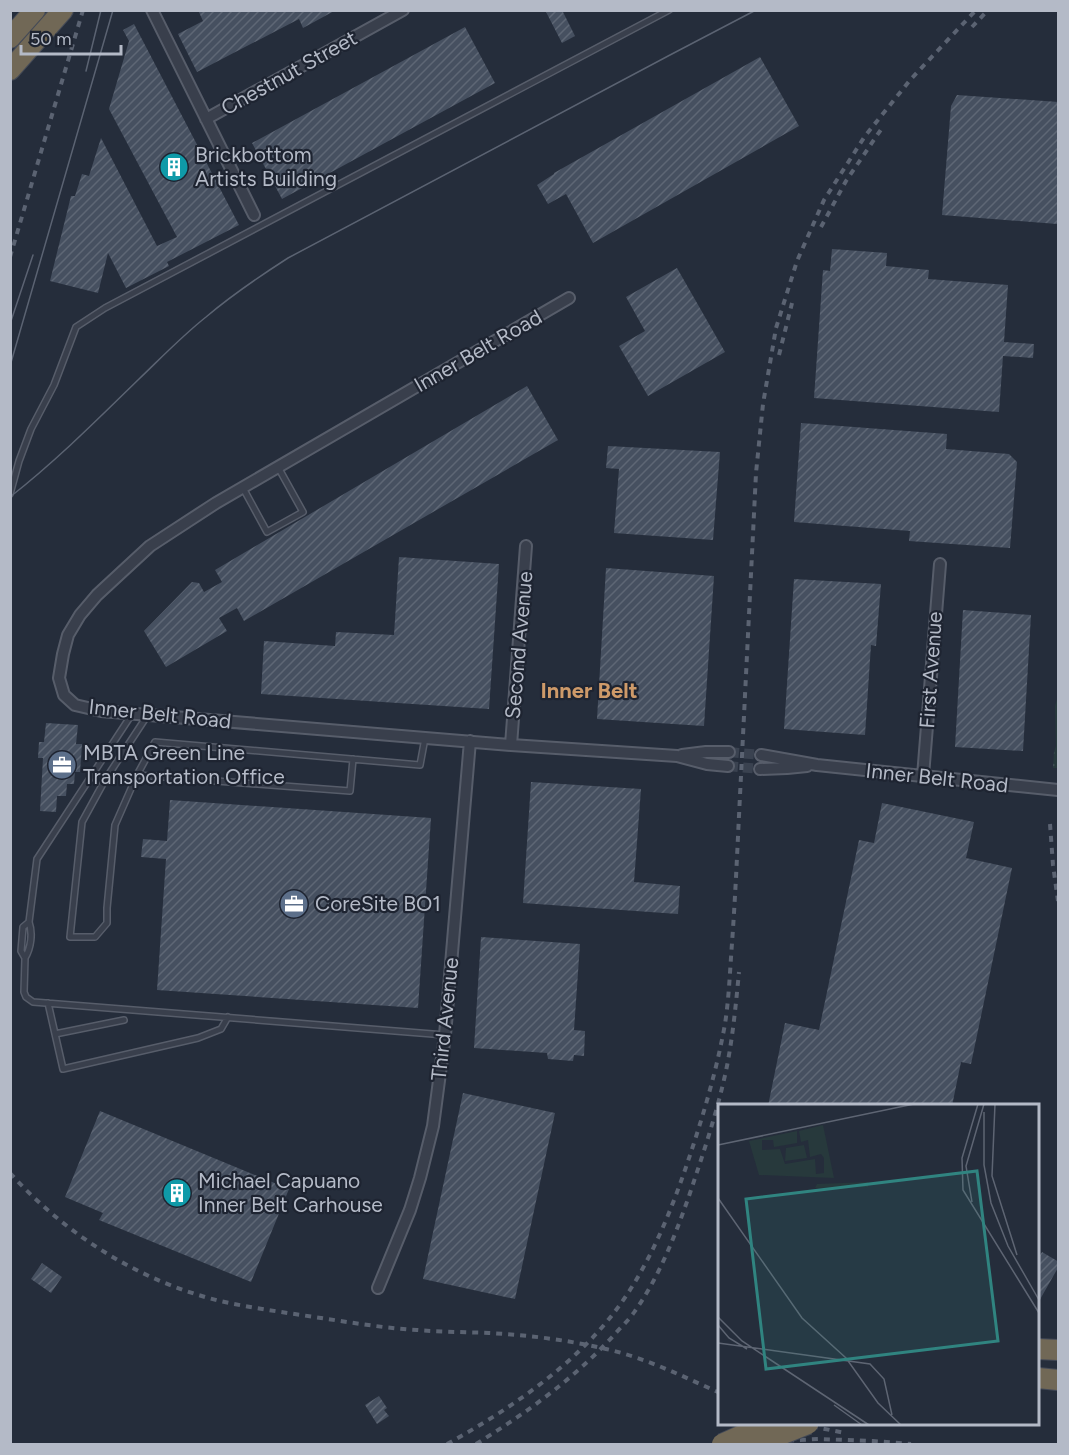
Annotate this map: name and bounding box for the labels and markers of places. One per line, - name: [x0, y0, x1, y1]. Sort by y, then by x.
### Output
- place label: Brickbottom Artists Building: [195, 142, 337, 191]
- building icon: Brickbottom Artists Building: [158, 151, 190, 183]
- place label: MBTA Green Line Transportation Office: [83, 740, 285, 789]
- office icon: MBTA Green Line Transportation Office: [46, 749, 78, 781]
- office icon: CoreSite BO1: [278, 888, 310, 920]
- place label: CoreSite BO1: [315, 891, 441, 916]
- place label: Michael Capuano Inner Belt Carhouse: [198, 1168, 383, 1217]
- building icon: Michael Capuano Inner Belt Carhouse: [161, 1177, 193, 1209]

